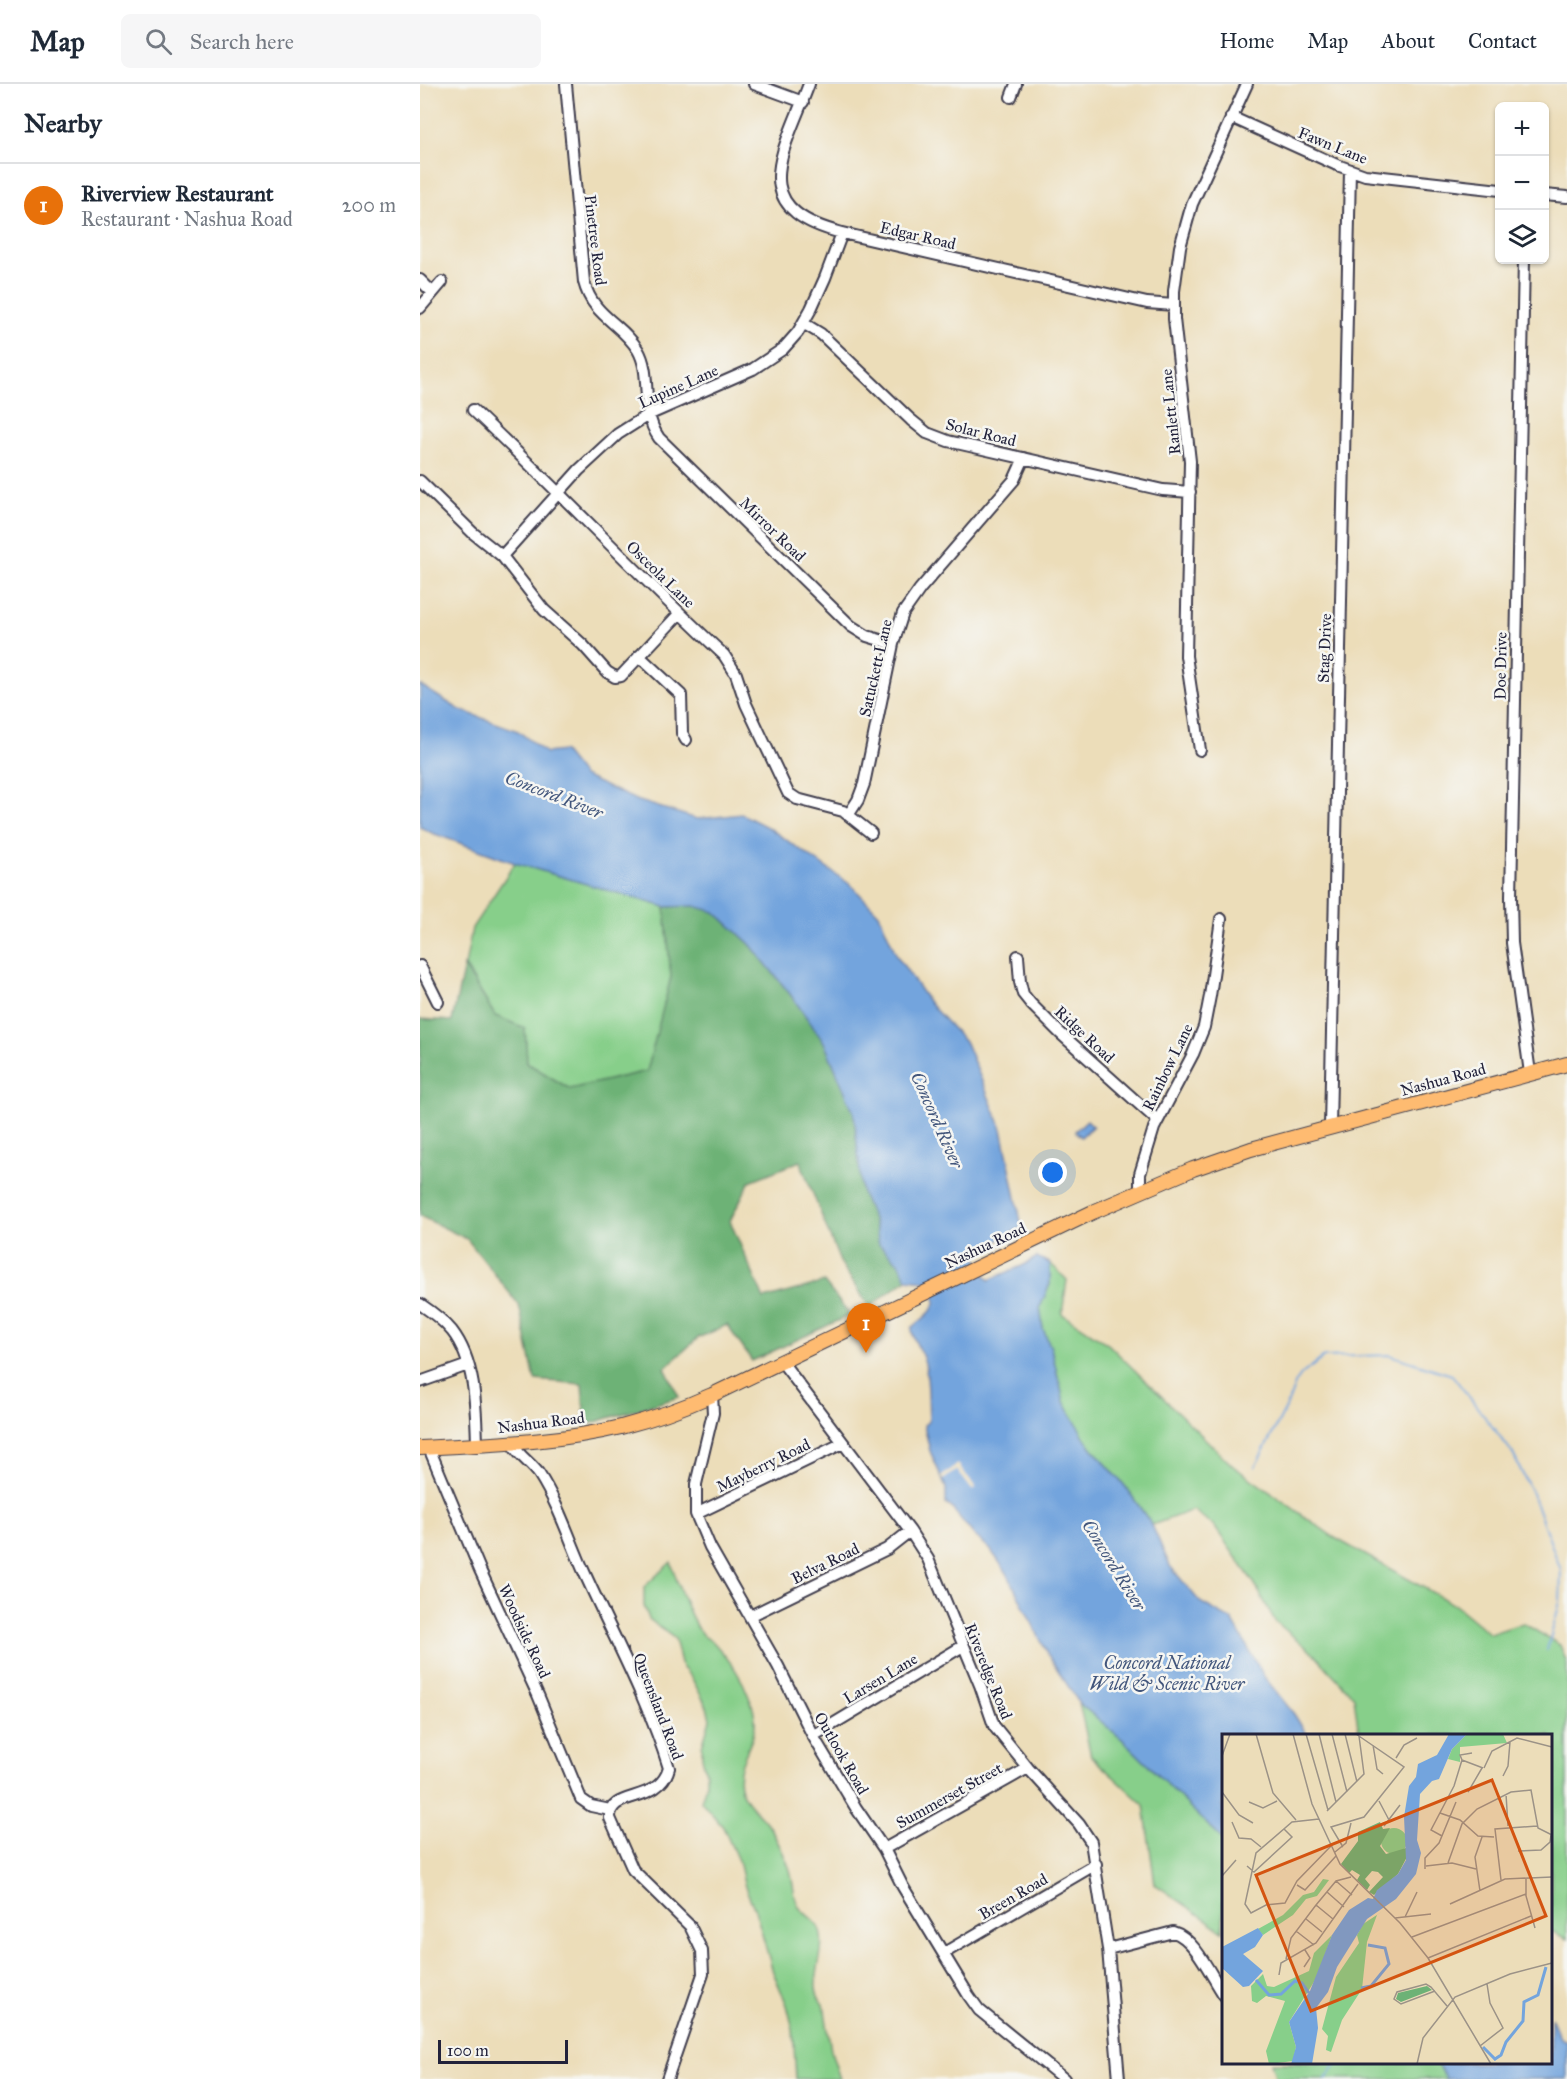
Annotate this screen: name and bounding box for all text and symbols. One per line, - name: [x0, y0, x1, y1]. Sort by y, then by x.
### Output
- search box: [121, 14, 541, 68]
- text: Map: [30, 24, 85, 59]
- icon: search: [142, 25, 175, 58]
- text: Search here: [190, 28, 294, 55]
- text: Home: [1219, 28, 1274, 54]
- text: Map: [1307, 28, 1348, 54]
- text: About: [1381, 28, 1435, 54]
- text: Contact: [1468, 28, 1537, 54]
- map controls: [1495, 102, 1549, 264]
- button: +: [1495, 102, 1549, 156]
- text: Nearby: [24, 107, 102, 139]
- street label: Fawn Lane: [1295, 123, 1371, 168]
- button: −: [1495, 156, 1549, 210]
- text: Riverview Restaurant: [81, 180, 274, 207]
- text: 1: [40, 193, 47, 217]
- text: 200 m: [342, 193, 396, 217]
- street label: Pinetree Road: [581, 194, 610, 287]
- text: Restaurant · Nashua Road: [81, 207, 293, 231]
- button: layers: [1495, 210, 1549, 264]
- street label: Edgar Road: [878, 218, 958, 254]
- street label: Lupine Lane: [635, 360, 721, 413]
- street label: Ranlett Lane: [1157, 368, 1184, 456]
- street label: Solar Road: [944, 415, 1018, 450]
- street label: Mirror Road: [736, 493, 810, 566]
- street label: Osceola Lane: [622, 537, 699, 612]
- street label: Stag Drive: [1314, 613, 1336, 683]
- street label: Satuckett Lane: [855, 617, 896, 719]
- street label: Doe Drive: [1490, 632, 1511, 700]
- water label: Concord River: [502, 766, 607, 824]
- street label: Ridge Road: [1050, 1002, 1119, 1068]
- street label: Rainbow Lane: [1138, 1020, 1197, 1114]
- street label: Nashua Road: [1398, 1059, 1488, 1100]
- water label: Concord River: [906, 1068, 969, 1173]
- your location: [1038, 1158, 1067, 1187]
- street label: Nashua Road: [942, 1218, 1029, 1273]
- pin: 1: [846, 1304, 886, 1353]
- street label: Nashua Road: [497, 1408, 586, 1437]
- street label: Mayberry Road: [713, 1435, 813, 1496]
- water label: Concord River: [1077, 1515, 1151, 1616]
- street label: Belva Road: [788, 1539, 862, 1588]
- street label: Woodside Road: [495, 1581, 555, 1681]
- street label: Riveredge Road: [960, 1620, 1016, 1722]
- street label: Larsen Lane: [840, 1649, 921, 1708]
- street label: Queensland Road: [629, 1650, 688, 1762]
- water label: Concord National Wild & Scenic River: [1089, 1652, 1246, 1695]
- street label: Outlook Road: [810, 1709, 873, 1798]
- inset map: [1222, 1734, 1552, 2064]
- street label: Summerset Street: [893, 1758, 1006, 1832]
- street label: Breen Road: [976, 1869, 1051, 1924]
- scale bar: [438, 2037, 568, 2064]
- text: 100 m: [447, 2041, 489, 2060]

